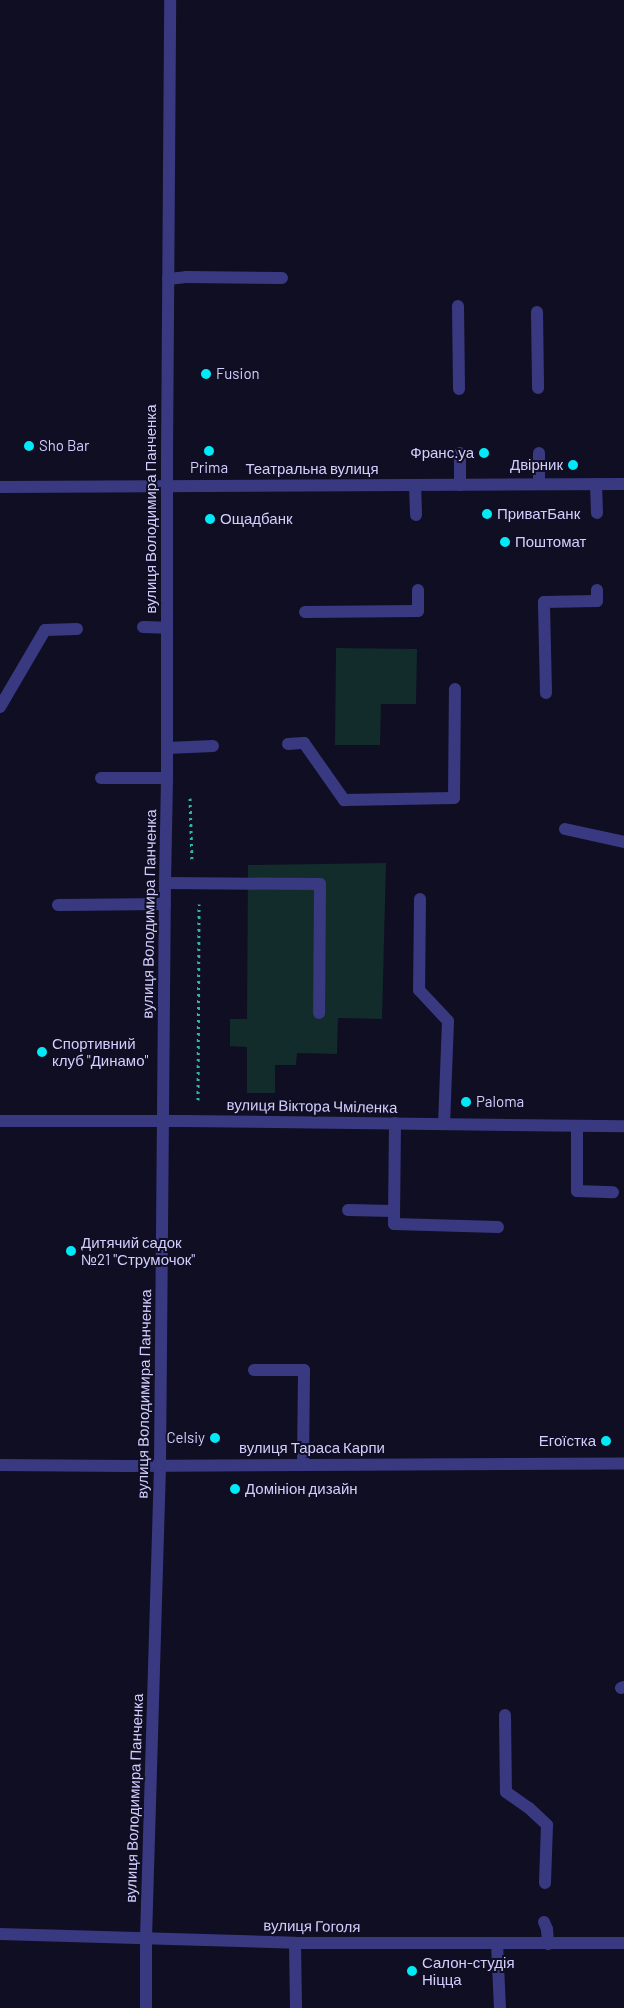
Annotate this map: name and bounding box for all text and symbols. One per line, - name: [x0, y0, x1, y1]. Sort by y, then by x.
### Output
- place label: Fusion: [216, 365, 260, 383]
- marker: Fusion: [200, 368, 212, 380]
- street label: вулиця Володимира Панченка: [142, 404, 160, 614]
- place label: Sho Bar: [39, 437, 89, 455]
- marker: Sho Bar: [23, 440, 35, 452]
- place label: Франс.уа: [410, 444, 474, 462]
- marker: Prima: [203, 445, 215, 457]
- marker: Франс.уа: [478, 447, 490, 459]
- place label: Двірник: [510, 456, 563, 474]
- place label: Prima: [190, 459, 228, 477]
- marker: Двірник: [567, 459, 579, 471]
- street label: Театральна вулиця: [245, 460, 379, 478]
- place label: ПриватБанк: [497, 505, 580, 523]
- marker: ПриватБанк: [481, 508, 493, 520]
- place label: Ощадбанк: [220, 510, 293, 528]
- marker: Ощадбанк: [204, 513, 216, 525]
- place label: Поштомат: [515, 533, 586, 551]
- marker: Поштомат: [499, 536, 511, 548]
- street label: вулиця Володимира Панченка: [138, 809, 160, 1019]
- place label: Спортивний клуб "Динамо": [52, 1034, 148, 1069]
- marker: Спортивний клуб "Динамо": [36, 1046, 48, 1058]
- place label: Paloma: [476, 1093, 524, 1111]
- street label: вулиця Віктора Чміленка: [227, 1096, 397, 1116]
- marker: Paloma: [460, 1096, 472, 1108]
- place label: Дитячий садок №21 "Струмочок": [81, 1233, 195, 1268]
- marker: Дитячий садок №21 "Струмочок": [65, 1245, 77, 1257]
- street label: вулиця Володимира Панченка: [133, 1289, 155, 1499]
- place label: Celsiy: [167, 1429, 205, 1447]
- marker: Celsiy: [209, 1432, 221, 1444]
- place label: Егоїстка: [539, 1432, 596, 1450]
- marker: Егоїстка: [600, 1435, 612, 1447]
- street label: вулиця Тараса Карпи: [239, 1439, 385, 1457]
- place label: Домініон дизайн: [245, 1480, 358, 1498]
- marker: Домініон дизайн: [229, 1483, 241, 1495]
- street label: вулиця Володимира Панченка: [121, 1693, 147, 1903]
- street label: вулиця Гоголя: [263, 1916, 361, 1936]
- place label: Салон-студія Ніцца: [422, 1953, 515, 1988]
- marker: Салон-студія Ніцца: [406, 1965, 418, 1977]

